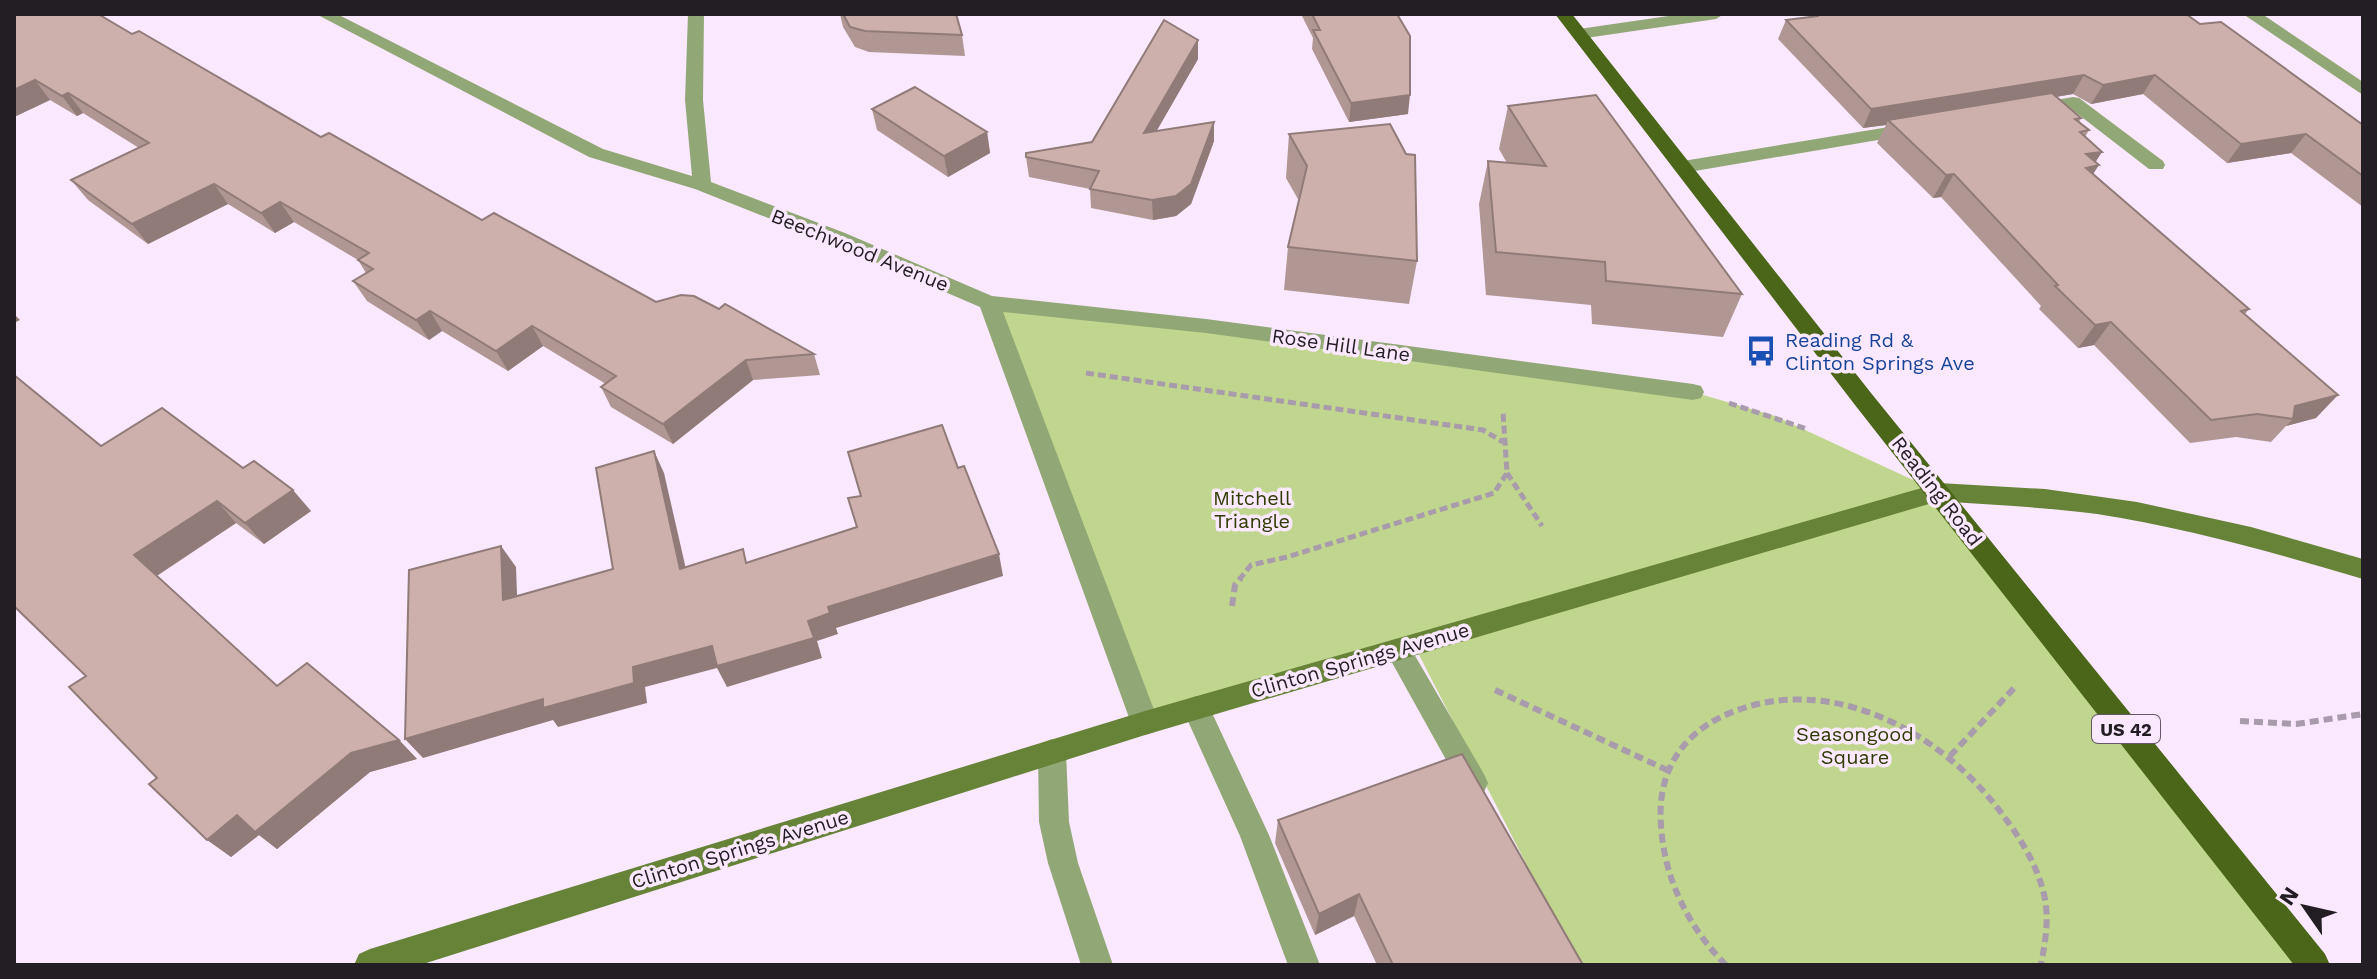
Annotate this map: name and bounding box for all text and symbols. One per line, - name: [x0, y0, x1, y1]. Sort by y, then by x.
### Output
- street label: Beechwood Avenue: [768, 203, 952, 297]
- street label: Rose Hill Lane: [1270, 323, 1412, 367]
- place label: Reading Rd & Clinton Springs Ave: [1785, 328, 1975, 375]
- bus stop icon: Reading Rd & Clinton Springs Ave: [1744, 334, 1778, 368]
- street label: Reading Road: [1887, 431, 1987, 551]
- park label: Mitchell Triangle: [1213, 486, 1291, 533]
- street label: Clinton Springs Avenue: [1248, 617, 1472, 703]
- road number: US 42: [2092, 715, 2160, 743]
- park label: Seasongood Square: [1796, 722, 1914, 769]
- street label: Clinton Springs Avenue: [628, 804, 852, 894]
- north arrow: [2265, 867, 2345, 947]
- text: N: [2274, 882, 2304, 910]

